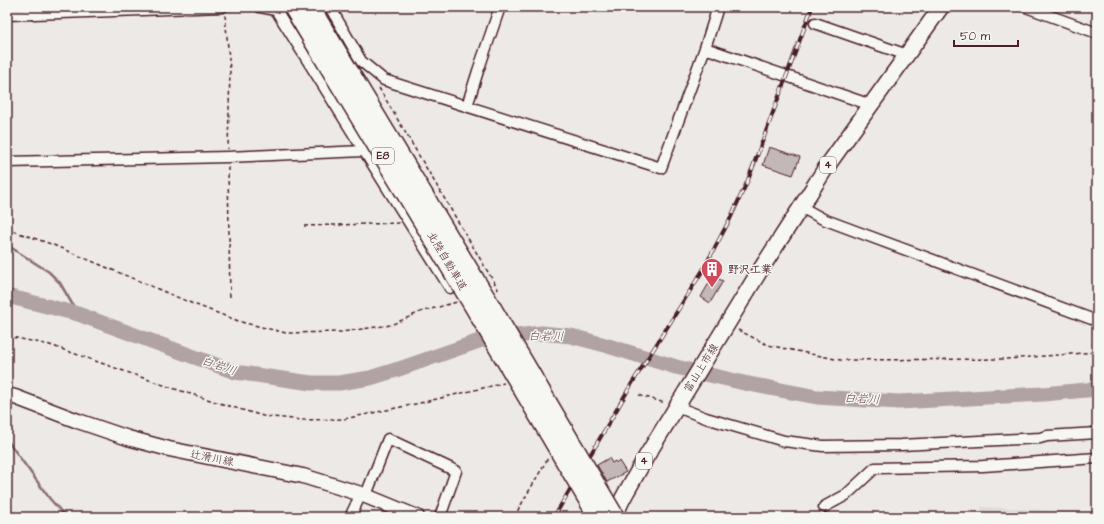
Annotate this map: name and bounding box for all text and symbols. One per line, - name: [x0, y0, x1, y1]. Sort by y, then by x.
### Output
- scale bar: [954, 22, 1018, 48]
- text: 50 m: [960, 28, 991, 45]
- road number: E8: [372, 148, 394, 164]
- road number: 4: [820, 157, 836, 173]
- street label: 北陸自動車道: [424, 229, 470, 293]
- building icon: 野沢工業: [699, 256, 725, 289]
- place label: 野沢工業: [728, 262, 772, 277]
- water label: 白岩川: [528, 328, 564, 345]
- street label: 富山上市線: [680, 341, 722, 395]
- water label: 白岩川: [199, 352, 239, 380]
- water label: 白岩川: [844, 390, 880, 408]
- street label: 辻滑川線: [189, 446, 235, 470]
- road number: 4: [636, 453, 652, 469]

